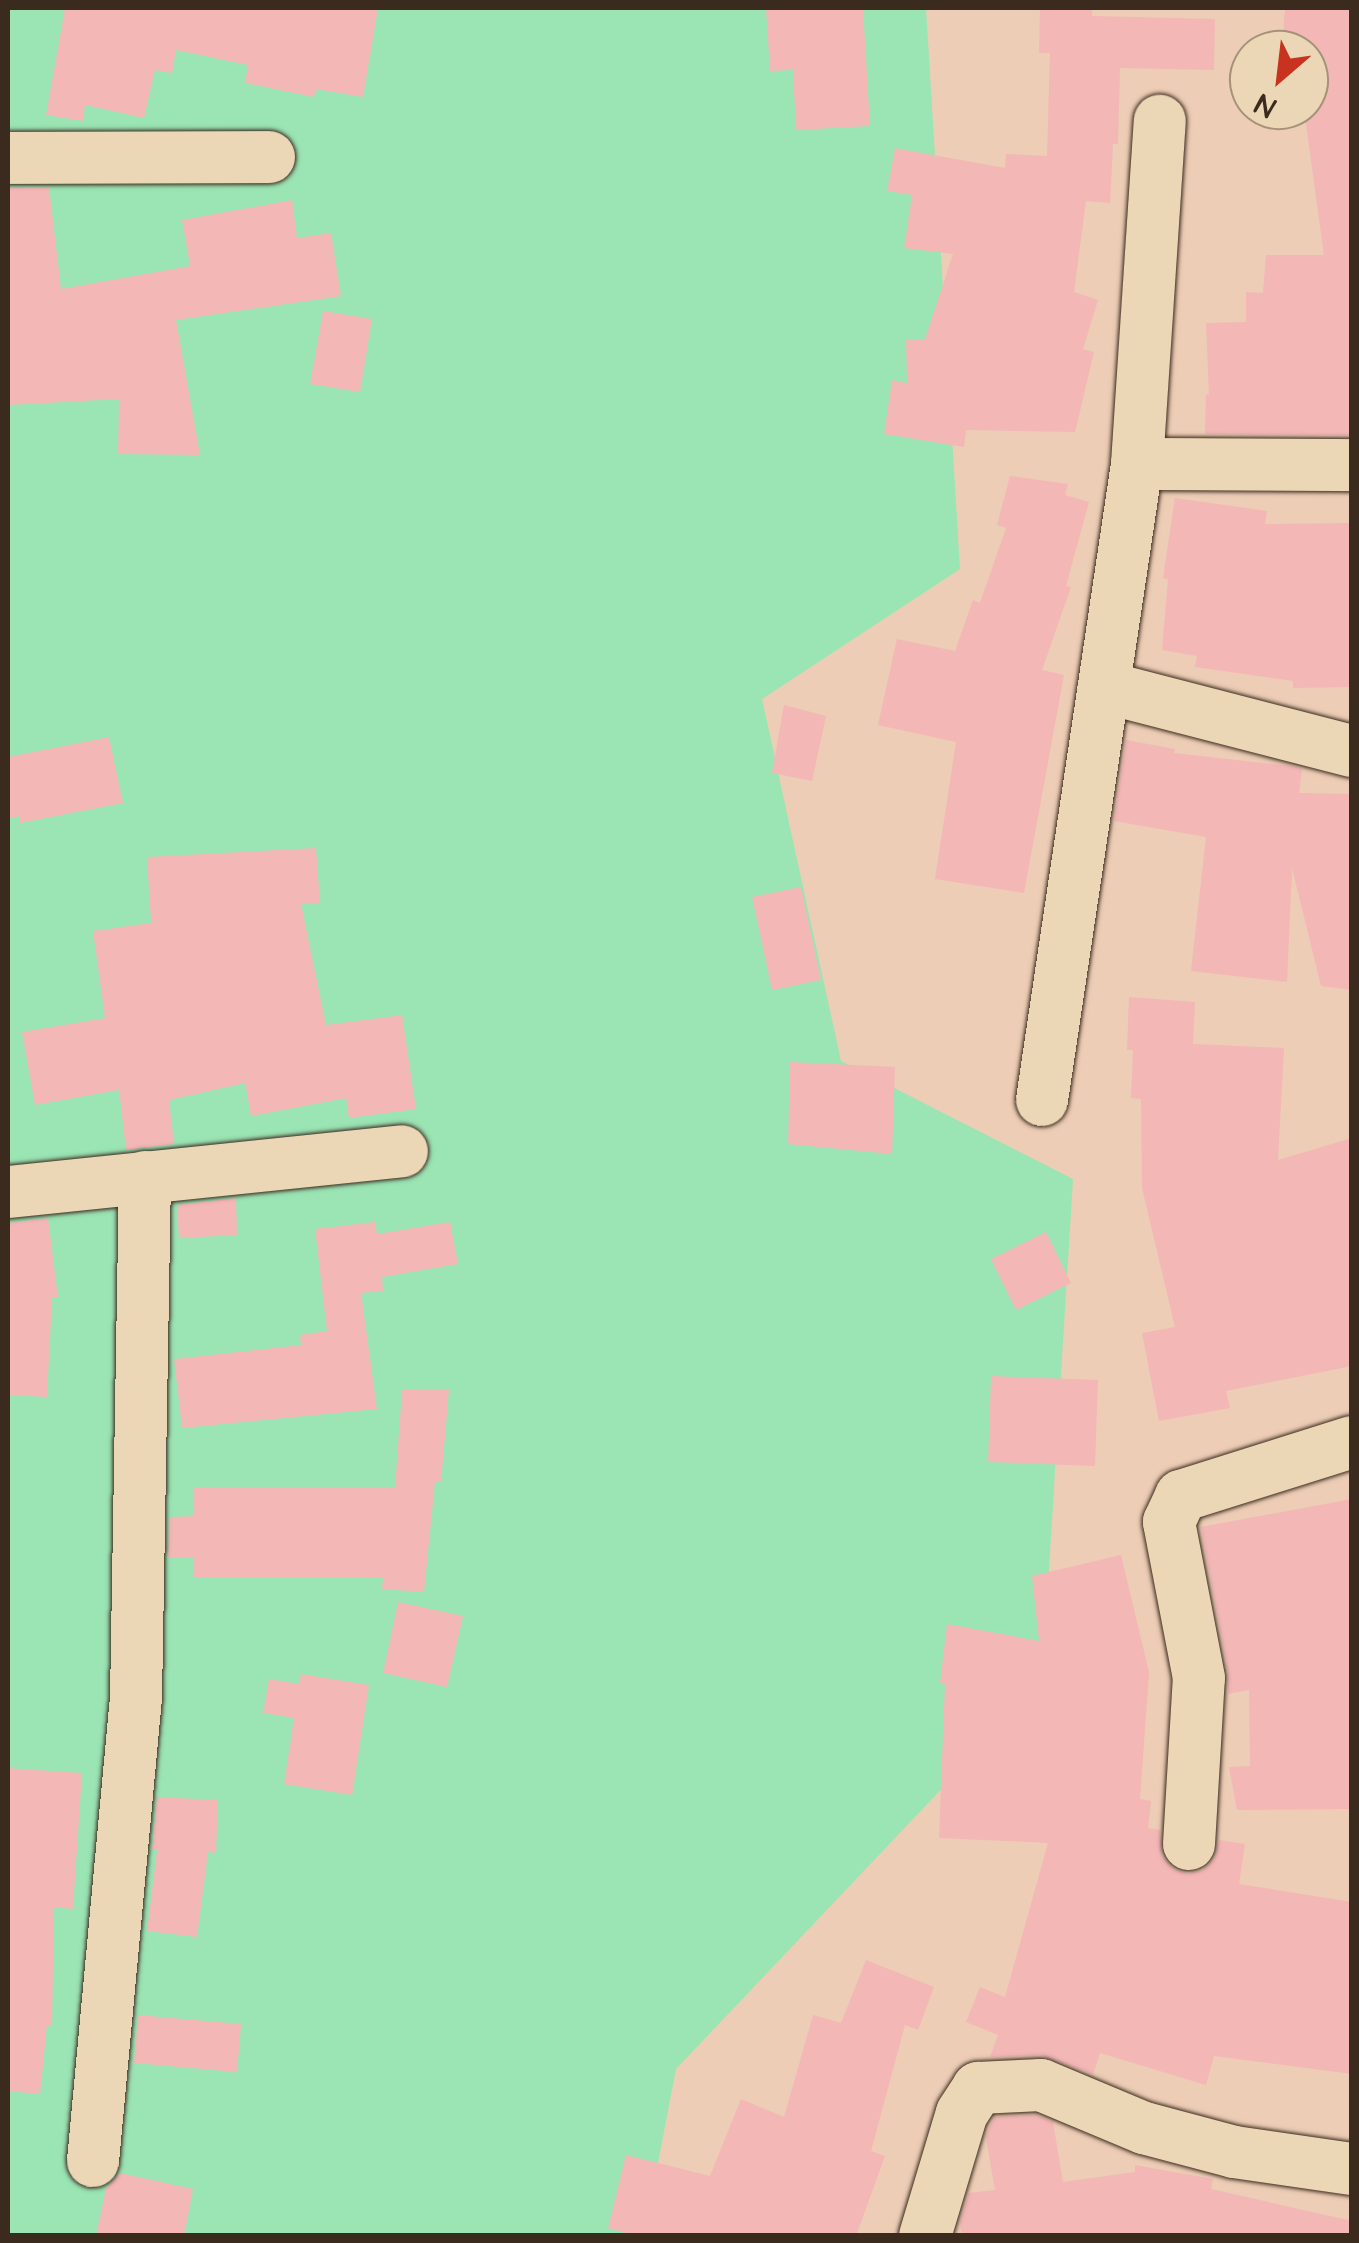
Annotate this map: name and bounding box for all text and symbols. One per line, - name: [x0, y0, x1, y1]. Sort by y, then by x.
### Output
- north arrow: [1229, 30, 1329, 130]
- text: N: [1249, 84, 1283, 127]

